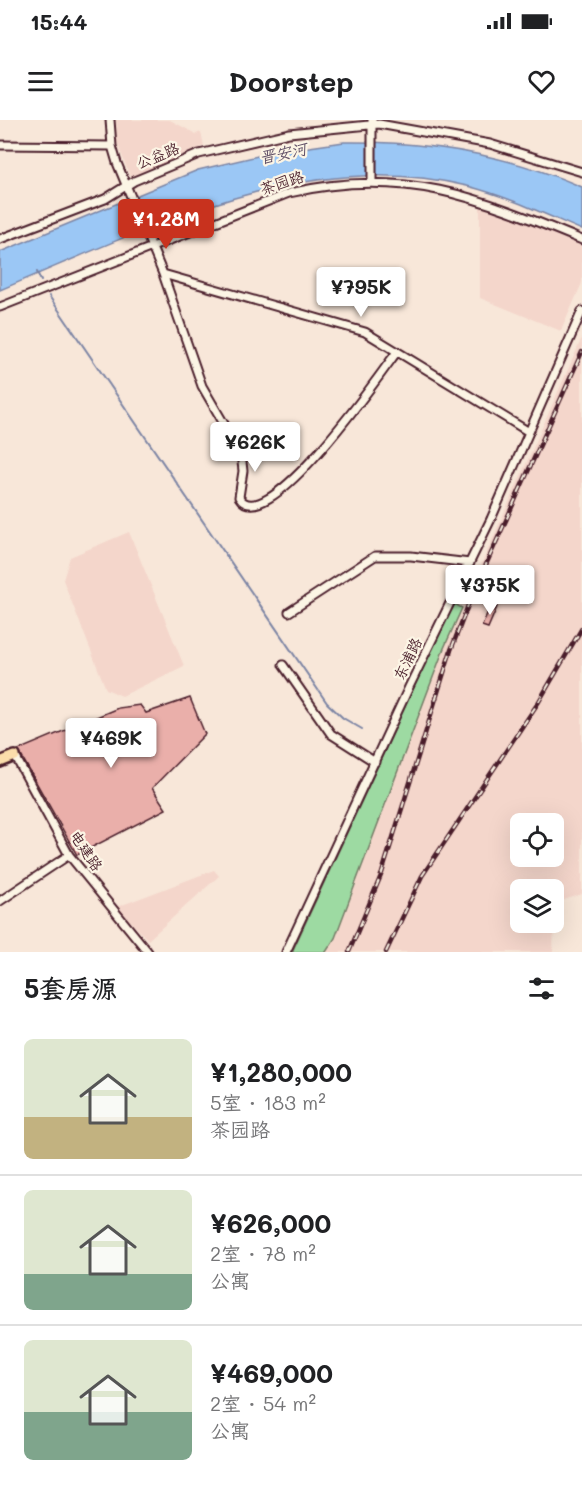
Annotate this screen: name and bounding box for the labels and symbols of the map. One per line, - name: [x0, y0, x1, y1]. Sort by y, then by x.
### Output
- street label: 公益路: [133, 137, 182, 173]
- water label: 晋安河: [257, 137, 311, 168]
- street label: 茶园路: [257, 166, 306, 199]
- pin: ¥1.28M: [117, 199, 215, 250]
- pin: ¥795K: [319, 267, 403, 318]
- pin: ¥626K: [213, 422, 297, 473]
- pin: ¥375K: [448, 565, 532, 616]
- street label: 东浦路: [388, 634, 426, 683]
- pin: ¥469K: [69, 718, 153, 769]
- street label: 电建路: [66, 826, 108, 875]

